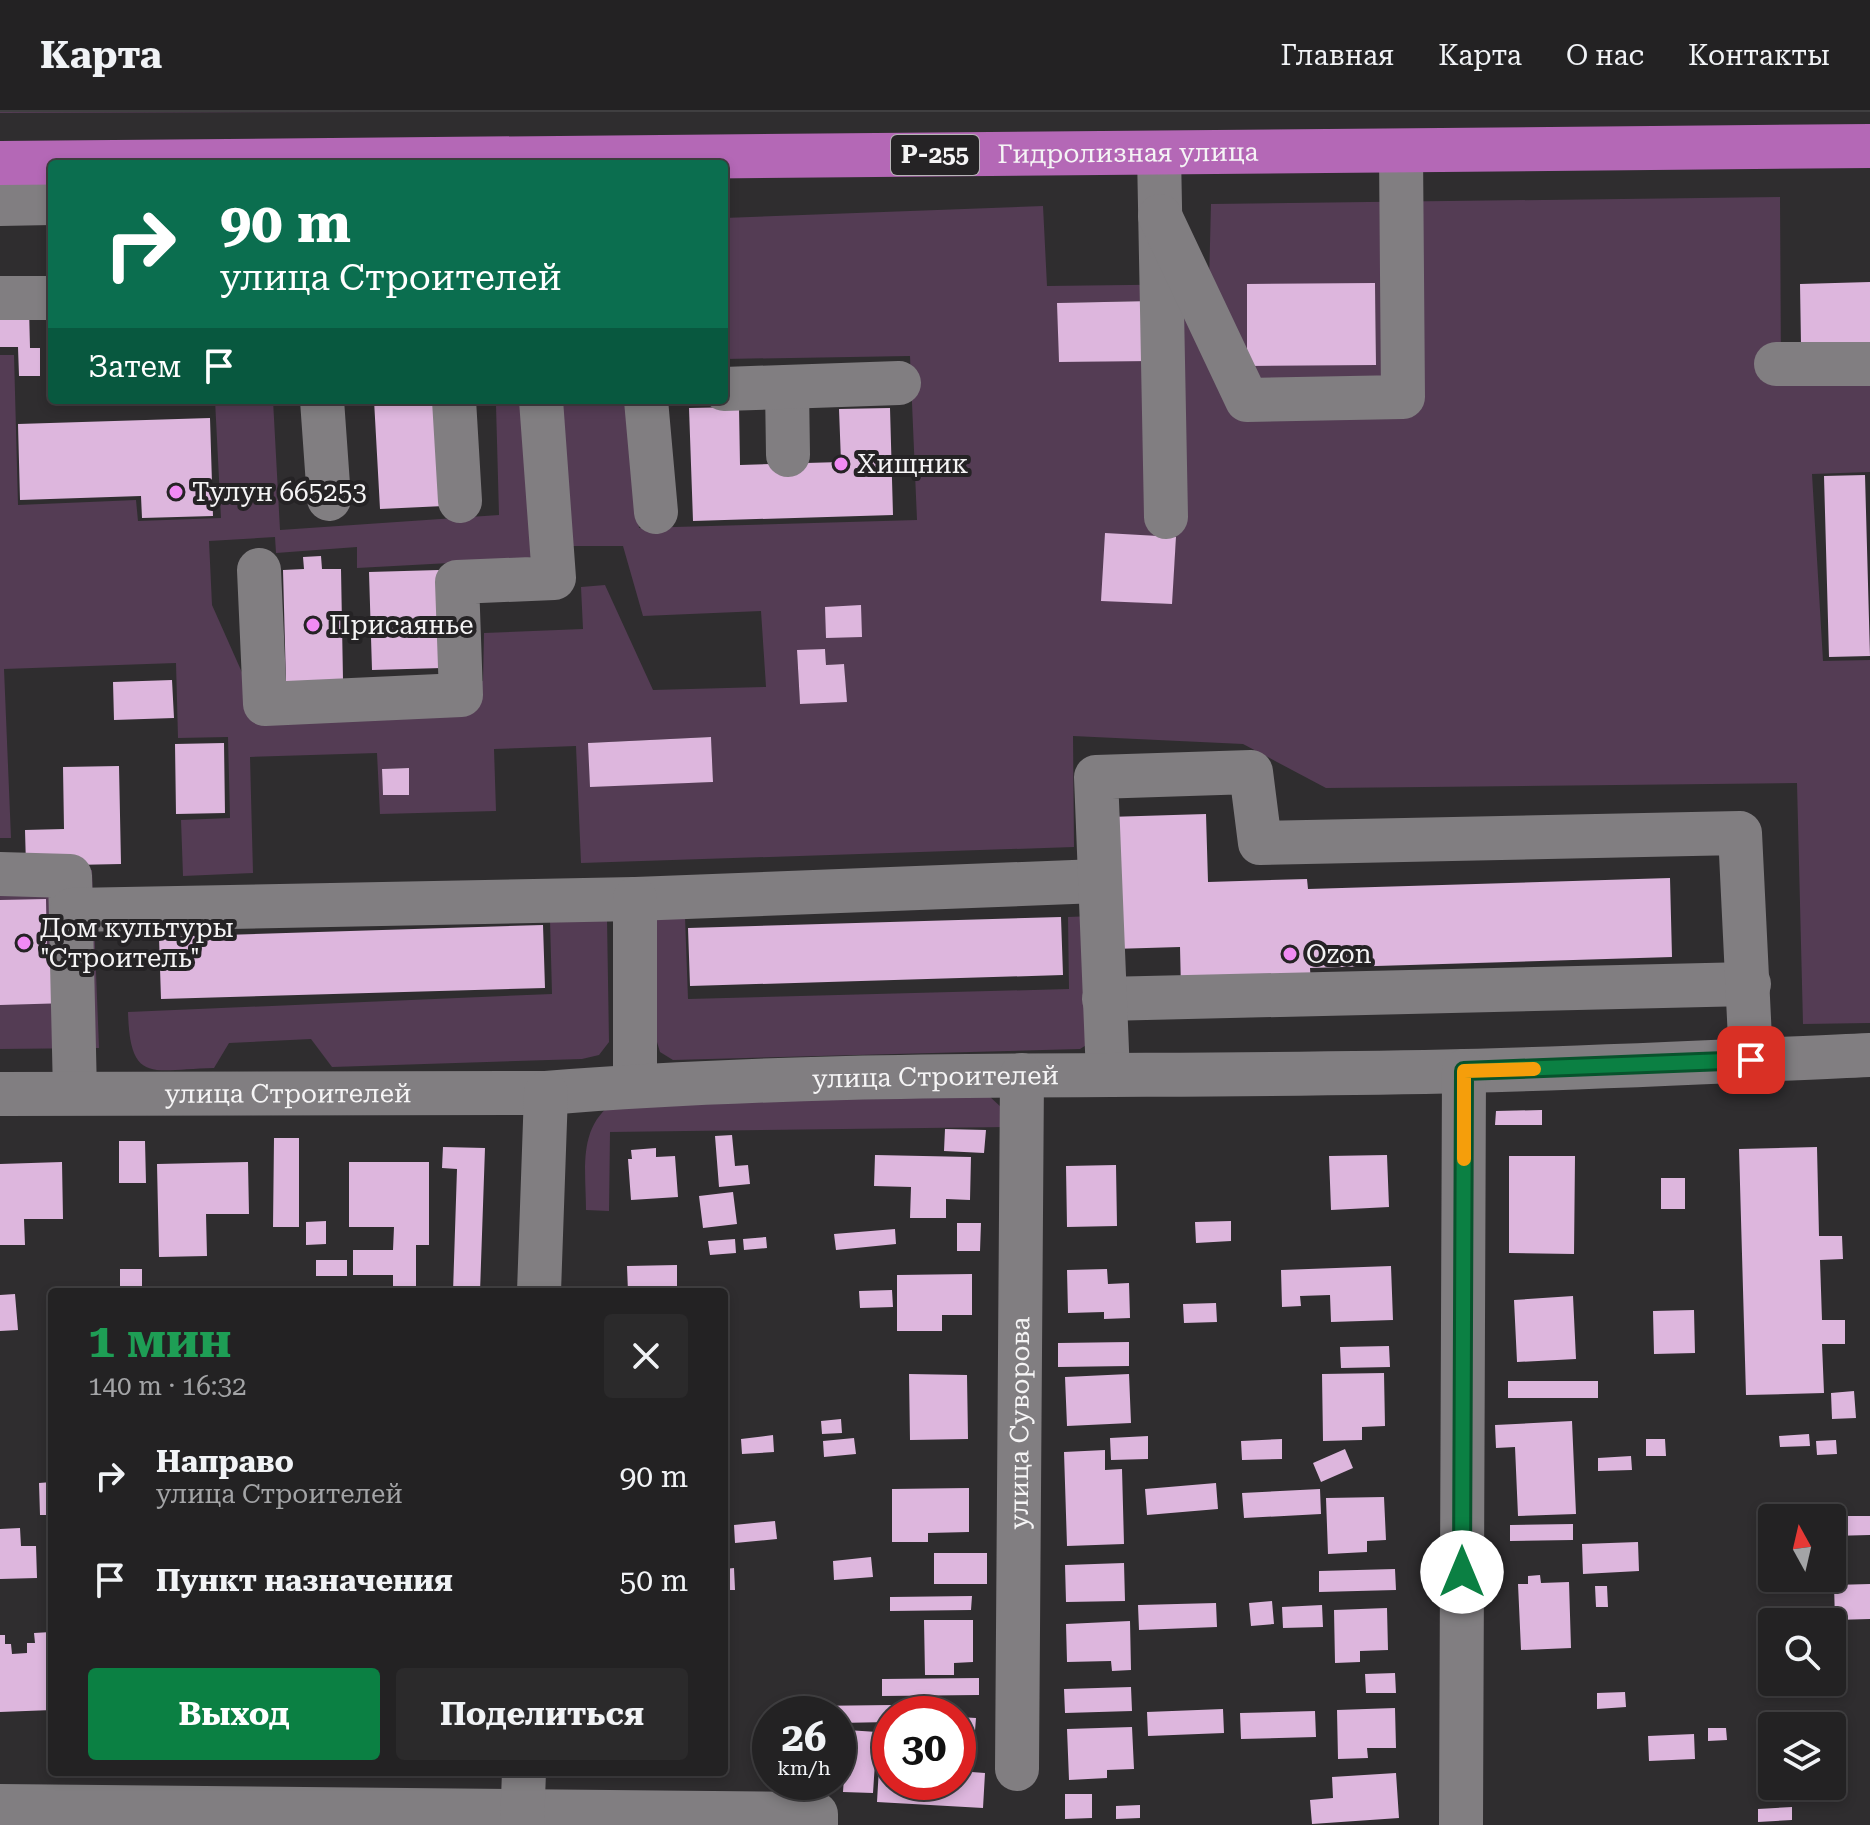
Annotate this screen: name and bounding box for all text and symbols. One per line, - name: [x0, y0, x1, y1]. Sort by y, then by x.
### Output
- text: Карта: [40, 33, 162, 77]
- text: Главная: [1280, 39, 1394, 72]
- text: Карта: [1438, 39, 1522, 72]
- text: О нас: [1566, 39, 1644, 72]
- text: Контакты: [1688, 39, 1830, 72]
- road number: Р-255: [891, 135, 979, 175]
- street label: Гидролизная улица: [997, 137, 1259, 169]
- text: 90 m: [220, 190, 351, 256]
- icon: right: [88, 192, 192, 296]
- text: улица Строителей: [220, 257, 562, 299]
- icon: arrive: [197, 344, 241, 388]
- text: Затем: [88, 349, 181, 384]
- place label: Хищник: [857, 449, 968, 479]
- marker: Хищник: [832, 455, 850, 473]
- place label: Тулун 665253: [192, 477, 367, 507]
- marker: Тулун 665253: [167, 483, 185, 501]
- place label: Присаянье: [329, 610, 474, 640]
- marker: Присаянье: [304, 616, 322, 634]
- place label: Дом культуры "Строитель": [40, 913, 234, 973]
- marker: Дом культуры "Строитель": [15, 934, 33, 952]
- place label: Ozon: [1306, 939, 1372, 969]
- marker: Ozon: [1281, 945, 1299, 963]
- pin: [1717, 1026, 1785, 1094]
- icon: arrive: [1729, 1038, 1773, 1082]
- street label: улица Строителей: [812, 1060, 1059, 1094]
- street label: улица Строителей: [165, 1078, 411, 1109]
- text: 1 мин: [88, 1313, 231, 1369]
- button: close: [604, 1314, 688, 1398]
- street label: улица Суворова: [1004, 1317, 1035, 1529]
- text: 140 m · 16:32: [88, 1371, 247, 1401]
- text: Направо: [156, 1444, 294, 1479]
- icon: right: [88, 1454, 132, 1498]
- text: 90 m: [619, 1459, 688, 1494]
- text: улица Строителей: [156, 1479, 403, 1509]
- north arrow: [1758, 1504, 1846, 1592]
- map controls: [1758, 1504, 1846, 1800]
- position arrow: [1420, 1530, 1504, 1614]
- icon: arrive: [88, 1558, 132, 1602]
- text: Пункт назначения: [156, 1563, 453, 1598]
- text: 50 m: [619, 1563, 688, 1598]
- button: search: [1758, 1608, 1846, 1696]
- button: Выход: [88, 1668, 380, 1760]
- button: Поделиться: [396, 1668, 688, 1760]
- speed limit sign: 30: [872, 1696, 976, 1800]
- button: layers: [1758, 1712, 1846, 1800]
- text: 26: [782, 1714, 826, 1761]
- text: km/h: [777, 1756, 831, 1780]

